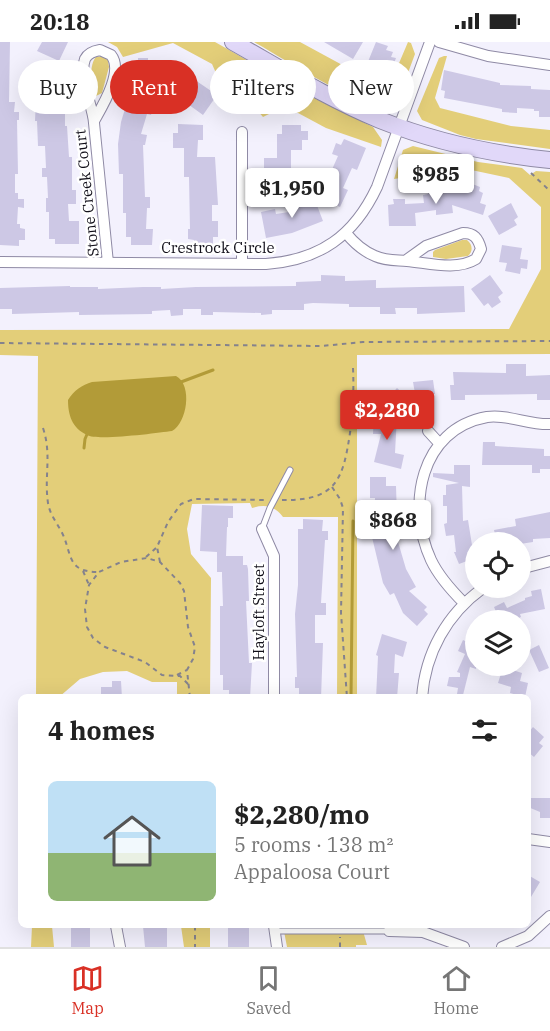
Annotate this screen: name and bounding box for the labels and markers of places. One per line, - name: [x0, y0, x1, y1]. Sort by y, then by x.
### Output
- pin: $985: [400, 154, 472, 205]
- pin: $1,950: [243, 168, 341, 219]
- pin: $2,280: [338, 390, 436, 441]
- pin: $868: [357, 500, 429, 551]

